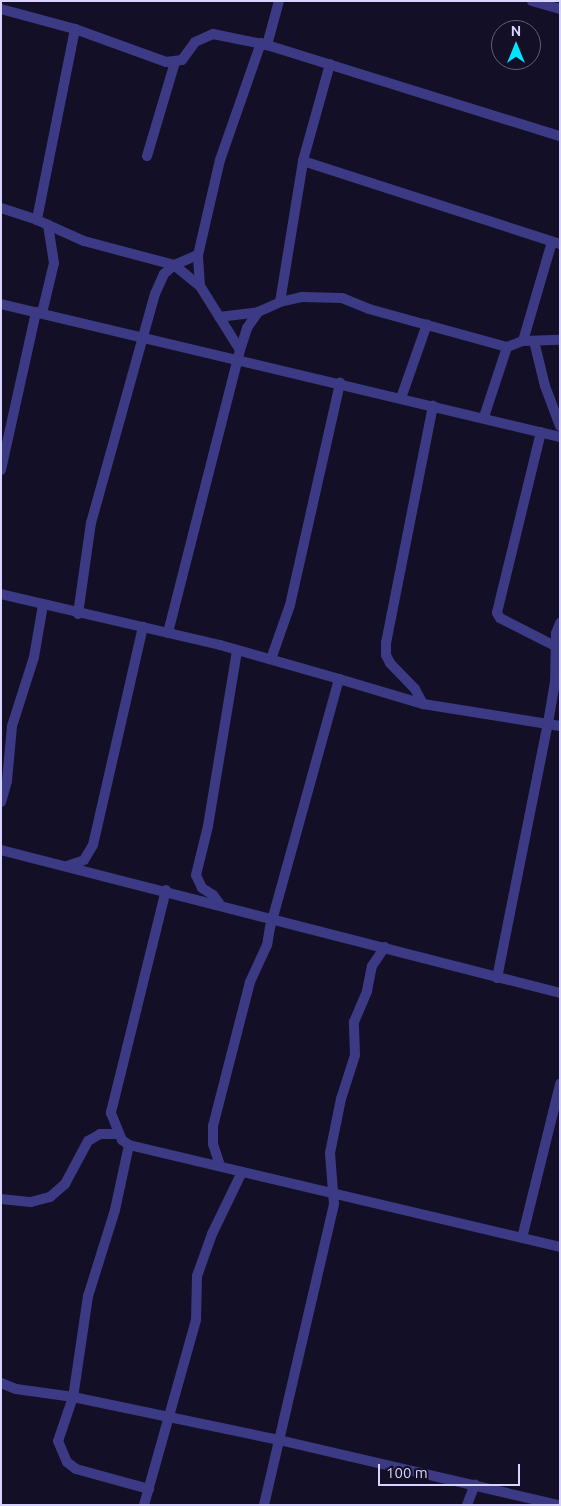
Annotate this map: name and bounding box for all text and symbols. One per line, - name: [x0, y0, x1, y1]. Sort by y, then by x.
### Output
- north arrow: [491, 20, 541, 70]
- text: N: [511, 23, 521, 39]
- scale bar: [381, 1454, 524, 1486]
- text: 100 m: [386, 1464, 428, 1481]

